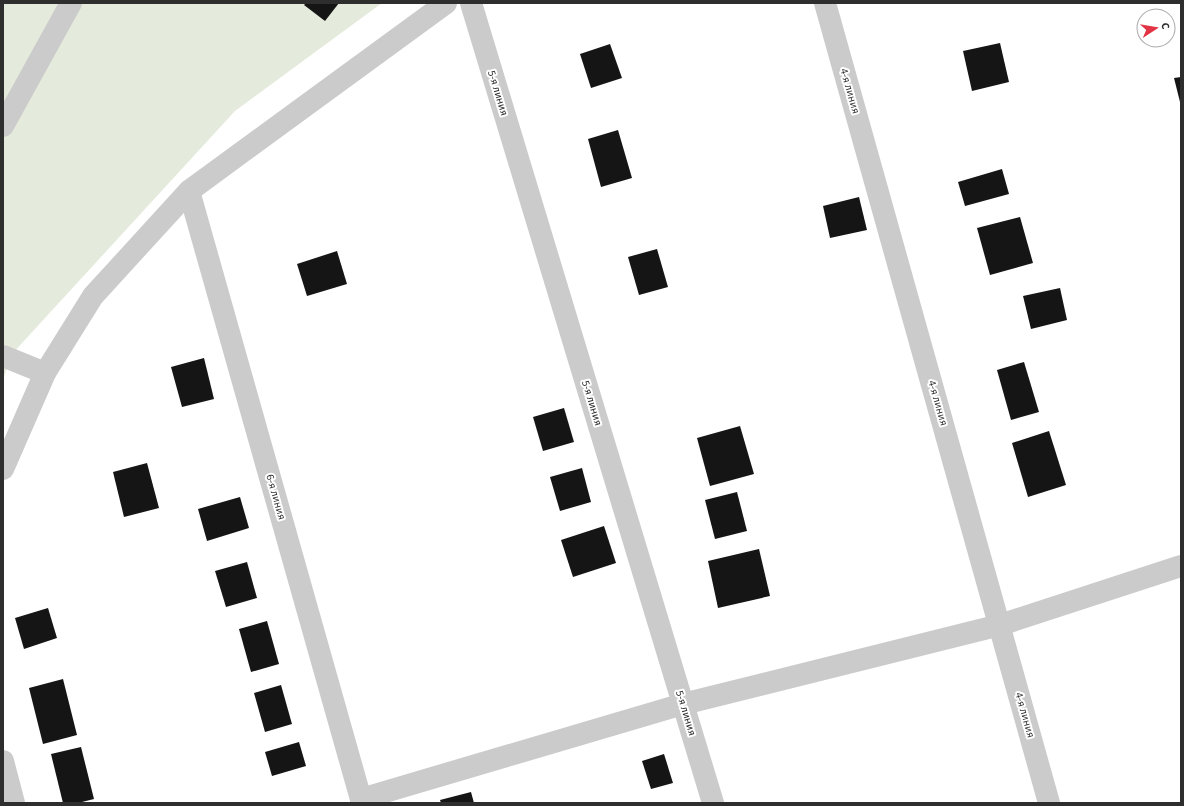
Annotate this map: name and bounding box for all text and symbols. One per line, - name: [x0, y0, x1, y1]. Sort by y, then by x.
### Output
- north arrow: [1136, 8, 1176, 48]
- text: С: [1157, 21, 1173, 31]
- street label: 4-я линия: [836, 66, 864, 116]
- street label: 5-я линия: [484, 68, 512, 118]
- street label: 5-я линия: [578, 378, 606, 428]
- street label: 4-я линия: [924, 378, 952, 428]
- street label: 6-я линия: [262, 472, 290, 522]
- street label: 5-я линия: [672, 688, 700, 738]
- street label: 4-я линия: [1011, 690, 1039, 740]

